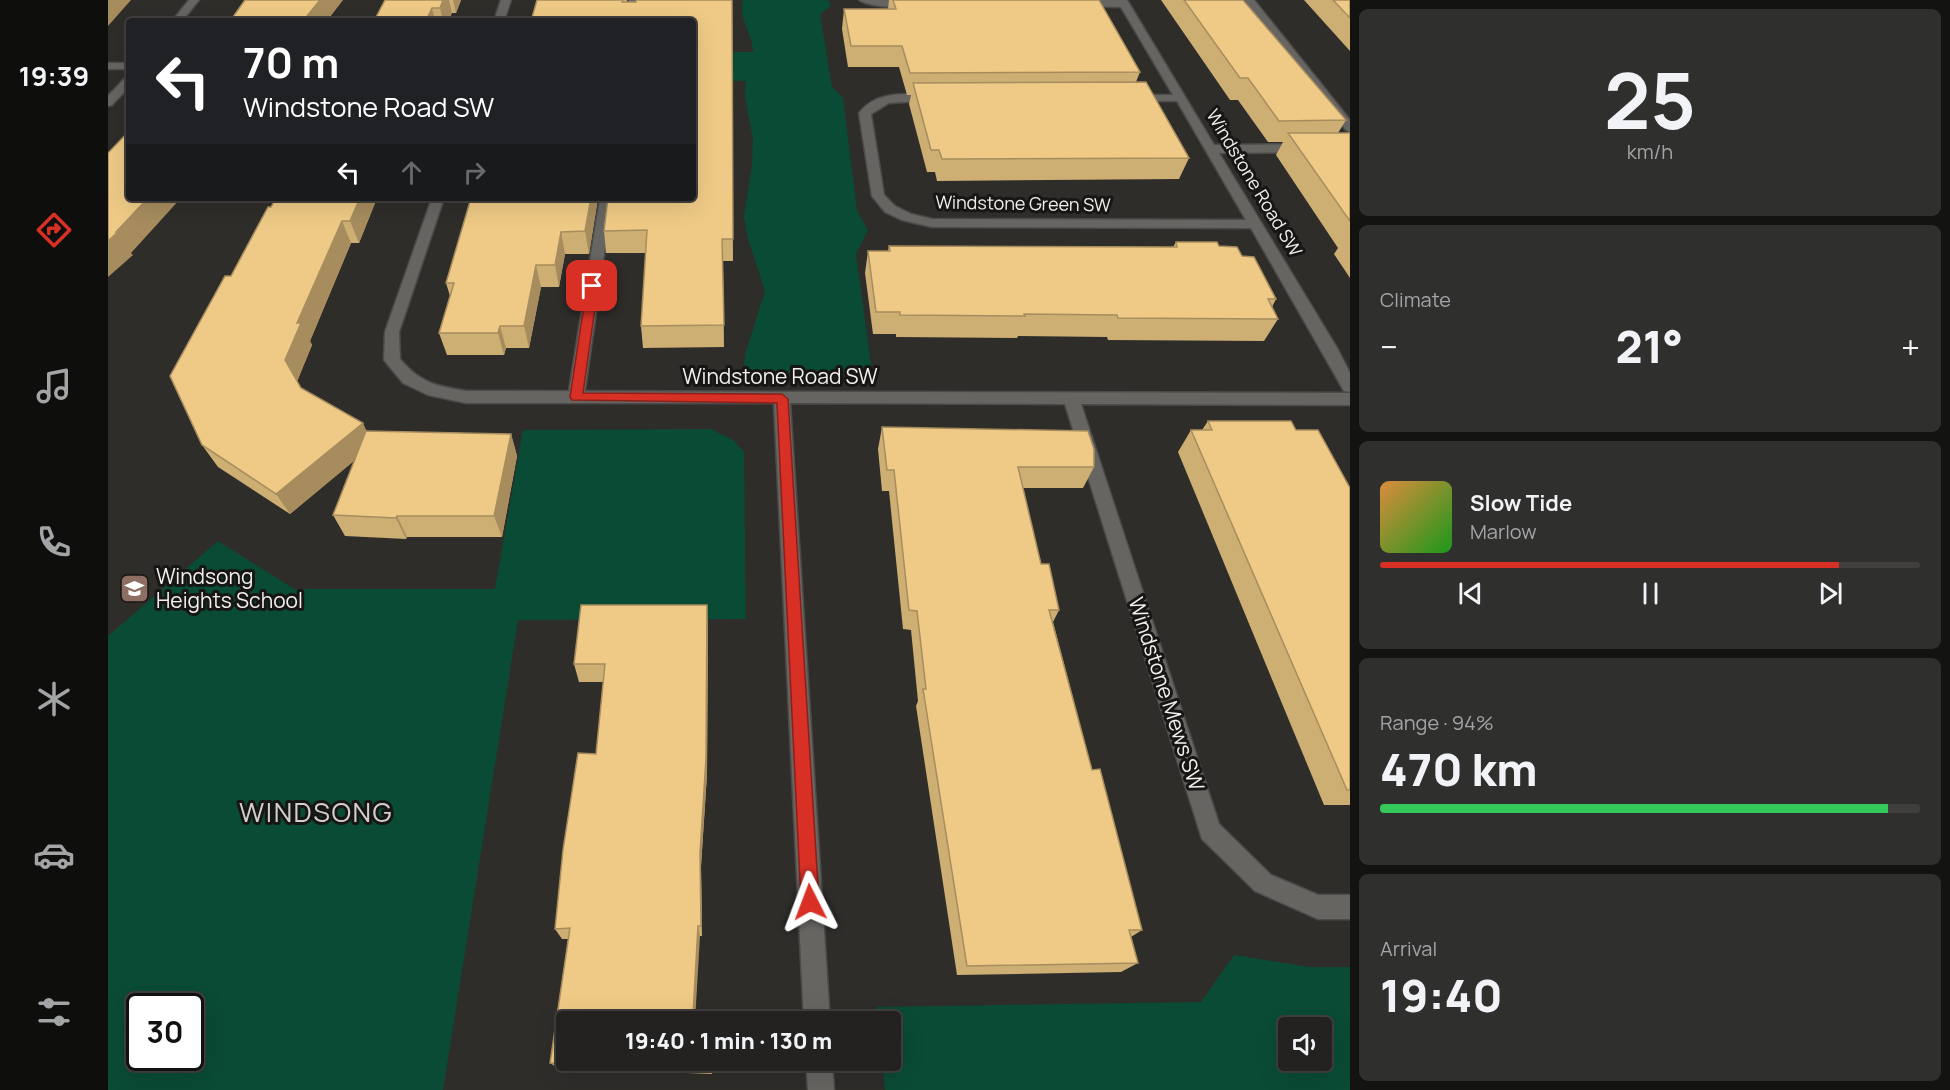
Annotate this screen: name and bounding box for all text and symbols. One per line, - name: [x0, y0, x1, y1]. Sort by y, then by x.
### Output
- text: 70 m: [243, 33, 339, 91]
- icon: left: [144, 42, 222, 120]
- text: 25: [1604, 46, 1696, 152]
- text: 19:39: [19, 57, 89, 94]
- text: Windstone Road SW: [243, 88, 494, 125]
- street label: Windstone Road SW: [1201, 105, 1308, 261]
- text: km/h: [1627, 138, 1673, 165]
- icon: left: [332, 156, 365, 189]
- icon: ahead: [395, 156, 428, 189]
- icon: right: [458, 156, 491, 189]
- street label: Windstone Green SW: [935, 189, 1111, 217]
- icon: directions: [33, 209, 75, 251]
- pin: [566, 260, 617, 311]
- icon: arrive: [575, 269, 608, 302]
- text: Climate: [1380, 286, 1451, 313]
- text: 21°: [1615, 315, 1683, 377]
- text: −: [1380, 324, 1398, 369]
- text: +: [1901, 324, 1920, 369]
- street label: Windstone Road SW: [682, 362, 878, 390]
- icon: music: [33, 365, 75, 407]
- text: Slow Tide: [1470, 488, 1572, 518]
- text: Marlow: [1470, 518, 1537, 545]
- icon: phone: [33, 521, 75, 563]
- place label: Windsong Heights School: [156, 562, 303, 614]
- school or university icon: Windsong Heights School: [119, 573, 151, 605]
- icon: previous: [1454, 577, 1487, 610]
- icon: pause: [1634, 577, 1667, 610]
- icon: next: [1814, 577, 1847, 610]
- street label: Windstone Mews SW: [1122, 593, 1212, 794]
- icon: climate: [33, 678, 75, 720]
- text: Range · 94%: [1380, 709, 1494, 736]
- text: 470 km: [1380, 738, 1538, 800]
- district label: WINDSONG: [239, 793, 393, 830]
- icon: car: [33, 834, 75, 876]
- position arrow: [778, 870, 842, 934]
- text: Arrival: [1380, 935, 1437, 962]
- text: 19:40: [1380, 964, 1503, 1026]
- icon: filters: [33, 991, 75, 1033]
- speed limit sign: 30: [126, 993, 204, 1071]
- map controls: [1278, 1017, 1332, 1071]
- button: sound: [1278, 1017, 1332, 1071]
- text: 19:40 · 1 min · 130 m: [625, 1026, 832, 1056]

